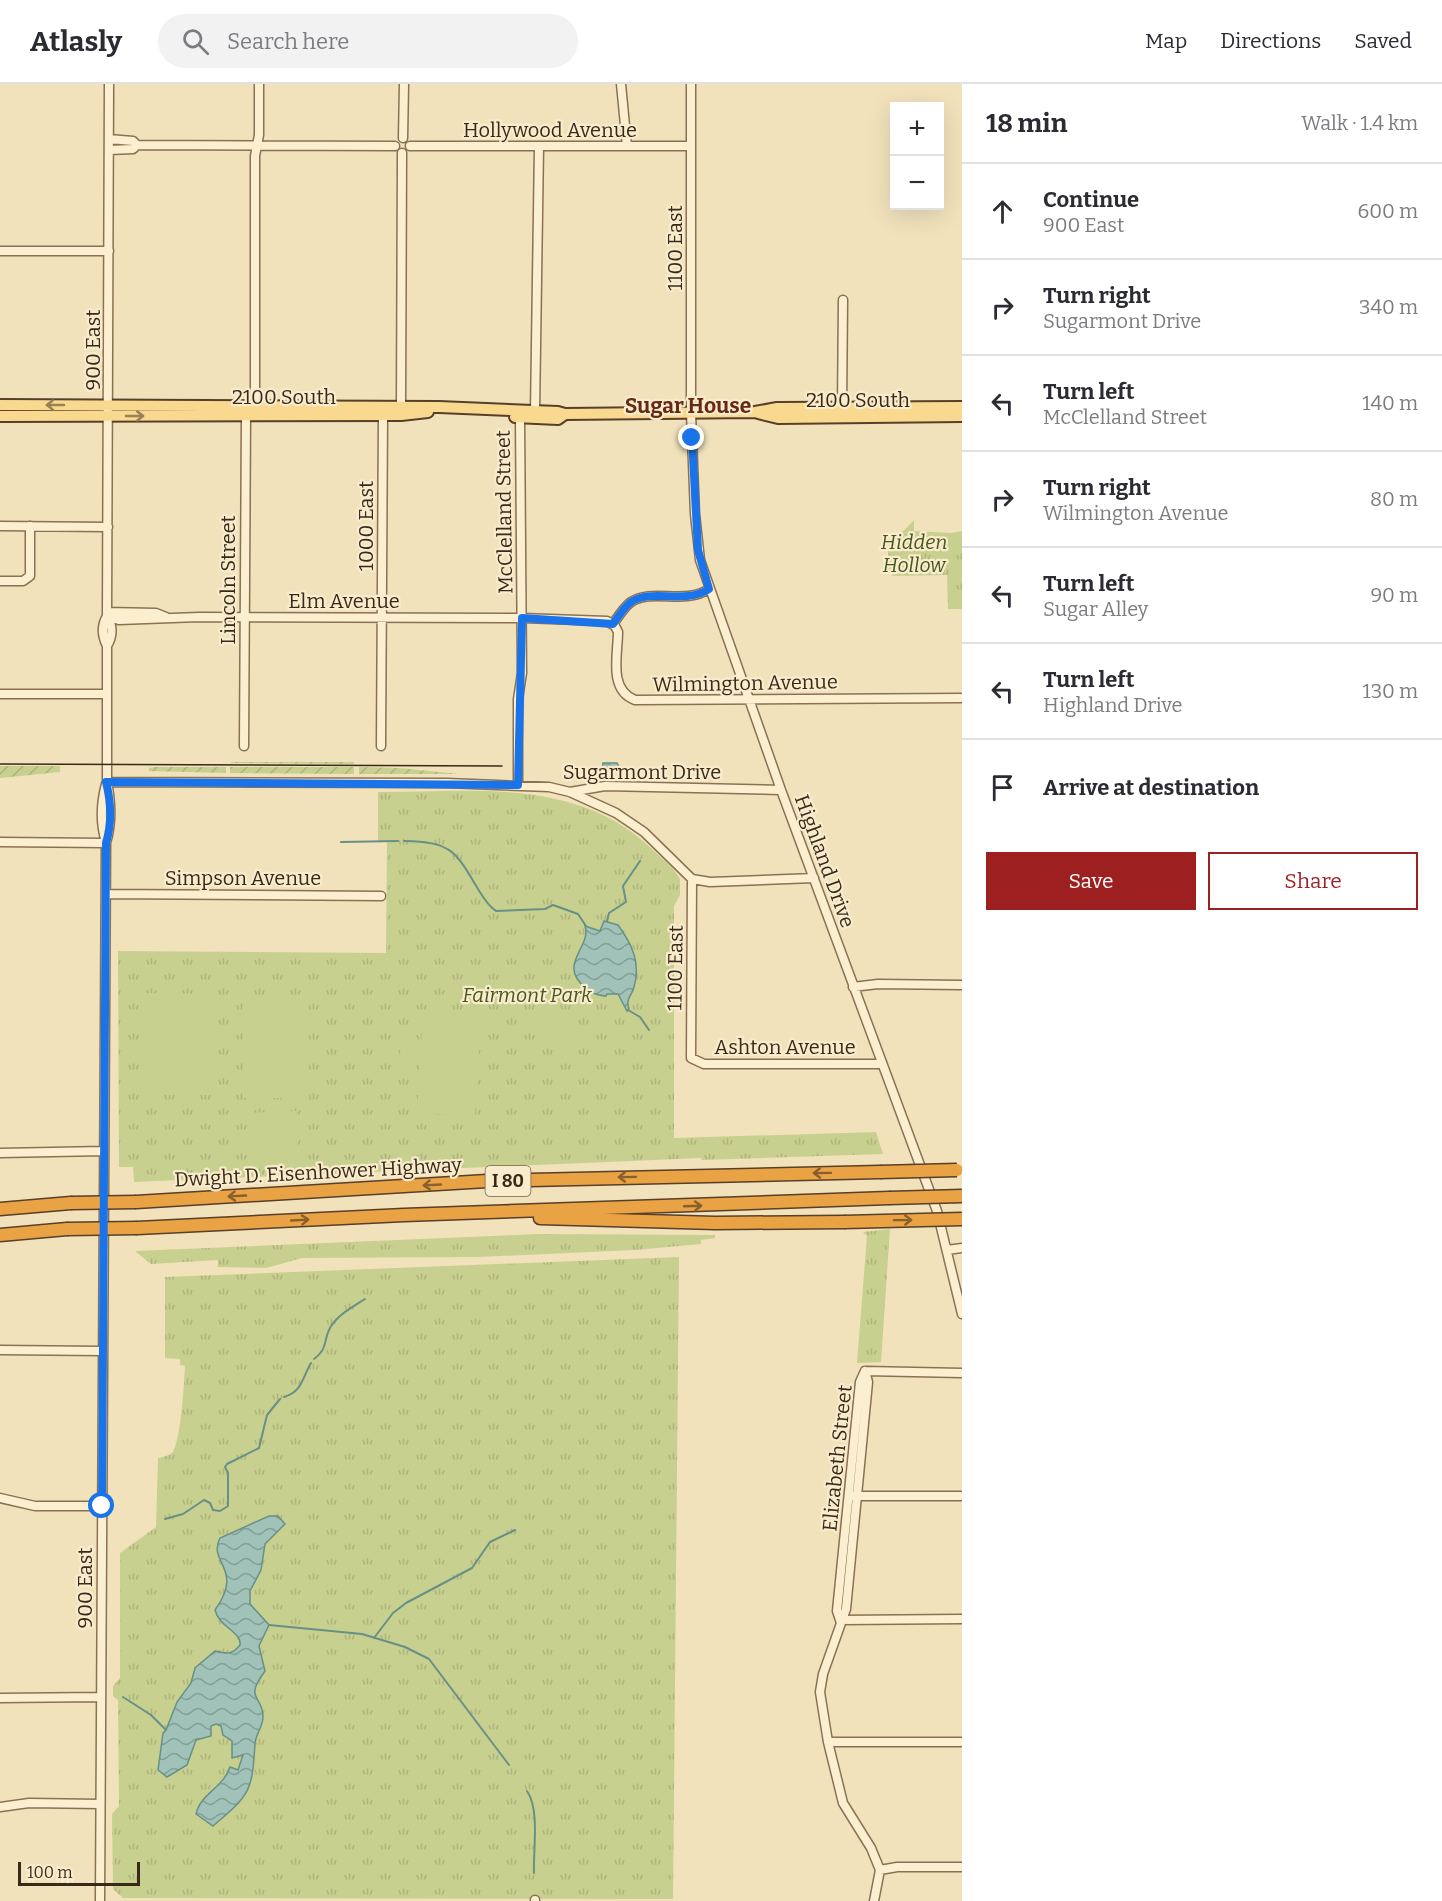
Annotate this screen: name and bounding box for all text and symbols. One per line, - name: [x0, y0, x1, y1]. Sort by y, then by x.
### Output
- search box: [158, 14, 578, 68]
- text: Atlasly: [30, 25, 122, 58]
- icon: search: [179, 25, 212, 58]
- text: Search here: [227, 28, 349, 55]
- text: Map: [1145, 28, 1187, 54]
- text: Directions: [1220, 28, 1321, 54]
- text: Saved: [1354, 28, 1412, 54]
- map controls: [890, 102, 944, 210]
- button: +: [890, 102, 944, 156]
- text: 18 min: [986, 108, 1067, 139]
- text: Walk · 1.4 km: [1301, 111, 1418, 135]
- street label: Hollywood Avenue: [463, 118, 637, 142]
- button: −: [890, 156, 944, 210]
- text: Continue: [1043, 186, 1139, 213]
- icon: ahead: [986, 195, 1019, 228]
- text: 600 m: [1358, 199, 1418, 223]
- street label: 1100 East: [663, 205, 687, 291]
- text: 900 East: [1043, 213, 1124, 237]
- text: Turn right: [1043, 282, 1151, 309]
- icon: right: [986, 291, 1019, 324]
- text: 340 m: [1359, 295, 1418, 319]
- street label: 900 East: [81, 309, 105, 391]
- text: Sugarmont Drive: [1043, 309, 1201, 333]
- text: Turn left: [1043, 378, 1135, 405]
- street label: 2100 South: [232, 385, 336, 409]
- icon: left: [986, 387, 1019, 420]
- street label: 2100 South: [806, 388, 910, 412]
- text: 140 m: [1362, 391, 1418, 415]
- district label: Sugar House: [625, 393, 751, 419]
- one-way arrow: [45, 399, 65, 411]
- text: McClelland Street: [1043, 405, 1207, 429]
- one-way arrow: [125, 410, 145, 422]
- route end: [678, 424, 704, 450]
- street label: McClelland Street: [491, 430, 517, 594]
- text: Turn right: [1043, 474, 1151, 501]
- street label: 1000 East: [354, 481, 378, 571]
- icon: right: [986, 483, 1019, 516]
- text: 80 m: [1370, 487, 1418, 511]
- text: Wilmington Avenue: [1043, 501, 1229, 525]
- street label: Lincoln Street: [216, 515, 240, 645]
- park label: Hidden Hollow: [881, 530, 947, 577]
- text: Turn left: [1043, 570, 1135, 597]
- icon: left: [986, 579, 1019, 612]
- text: 90 m: [1370, 583, 1418, 607]
- street label: Elm Avenue: [288, 589, 400, 613]
- text: Sugar Alley: [1043, 597, 1148, 621]
- text: Turn left: [1043, 666, 1135, 693]
- street label: Wilmington Avenue: [652, 669, 838, 697]
- icon: left: [986, 675, 1019, 708]
- text: 130 m: [1363, 679, 1418, 703]
- text: Highland Drive: [1043, 693, 1182, 717]
- street label: Sugarmont Drive: [563, 760, 721, 784]
- icon: arrive: [986, 771, 1019, 804]
- text: Arrive at destination: [1043, 774, 1259, 801]
- street label: Highland Drive: [790, 791, 860, 931]
- button: Save: [986, 852, 1196, 910]
- button: Share: [1208, 852, 1418, 910]
- street label: Simpson Avenue: [165, 866, 321, 890]
- street label: 1100 East: [662, 925, 688, 1011]
- park label: Fairmont Park: [462, 983, 592, 1007]
- street label: Ashton Avenue: [714, 1035, 856, 1059]
- street label: Dwight D. Eisenhower Highway: [174, 1152, 463, 1192]
- road number: I 80: [486, 1166, 530, 1196]
- one-way arrow: [812, 1168, 832, 1179]
- one-way arrow: [617, 1172, 637, 1183]
- one-way arrow: [422, 1179, 442, 1190]
- one-way arrow: [228, 1191, 248, 1202]
- one-way arrow: [683, 1200, 703, 1212]
- one-way arrow: [290, 1214, 310, 1225]
- one-way arrow: [892, 1215, 912, 1226]
- street label: Elizabeth Street: [817, 1384, 857, 1532]
- route start: [88, 1492, 114, 1518]
- street label: 900 East: [73, 1547, 97, 1629]
- scale bar: [18, 1859, 140, 1886]
- text: 100 m: [27, 1863, 72, 1882]

